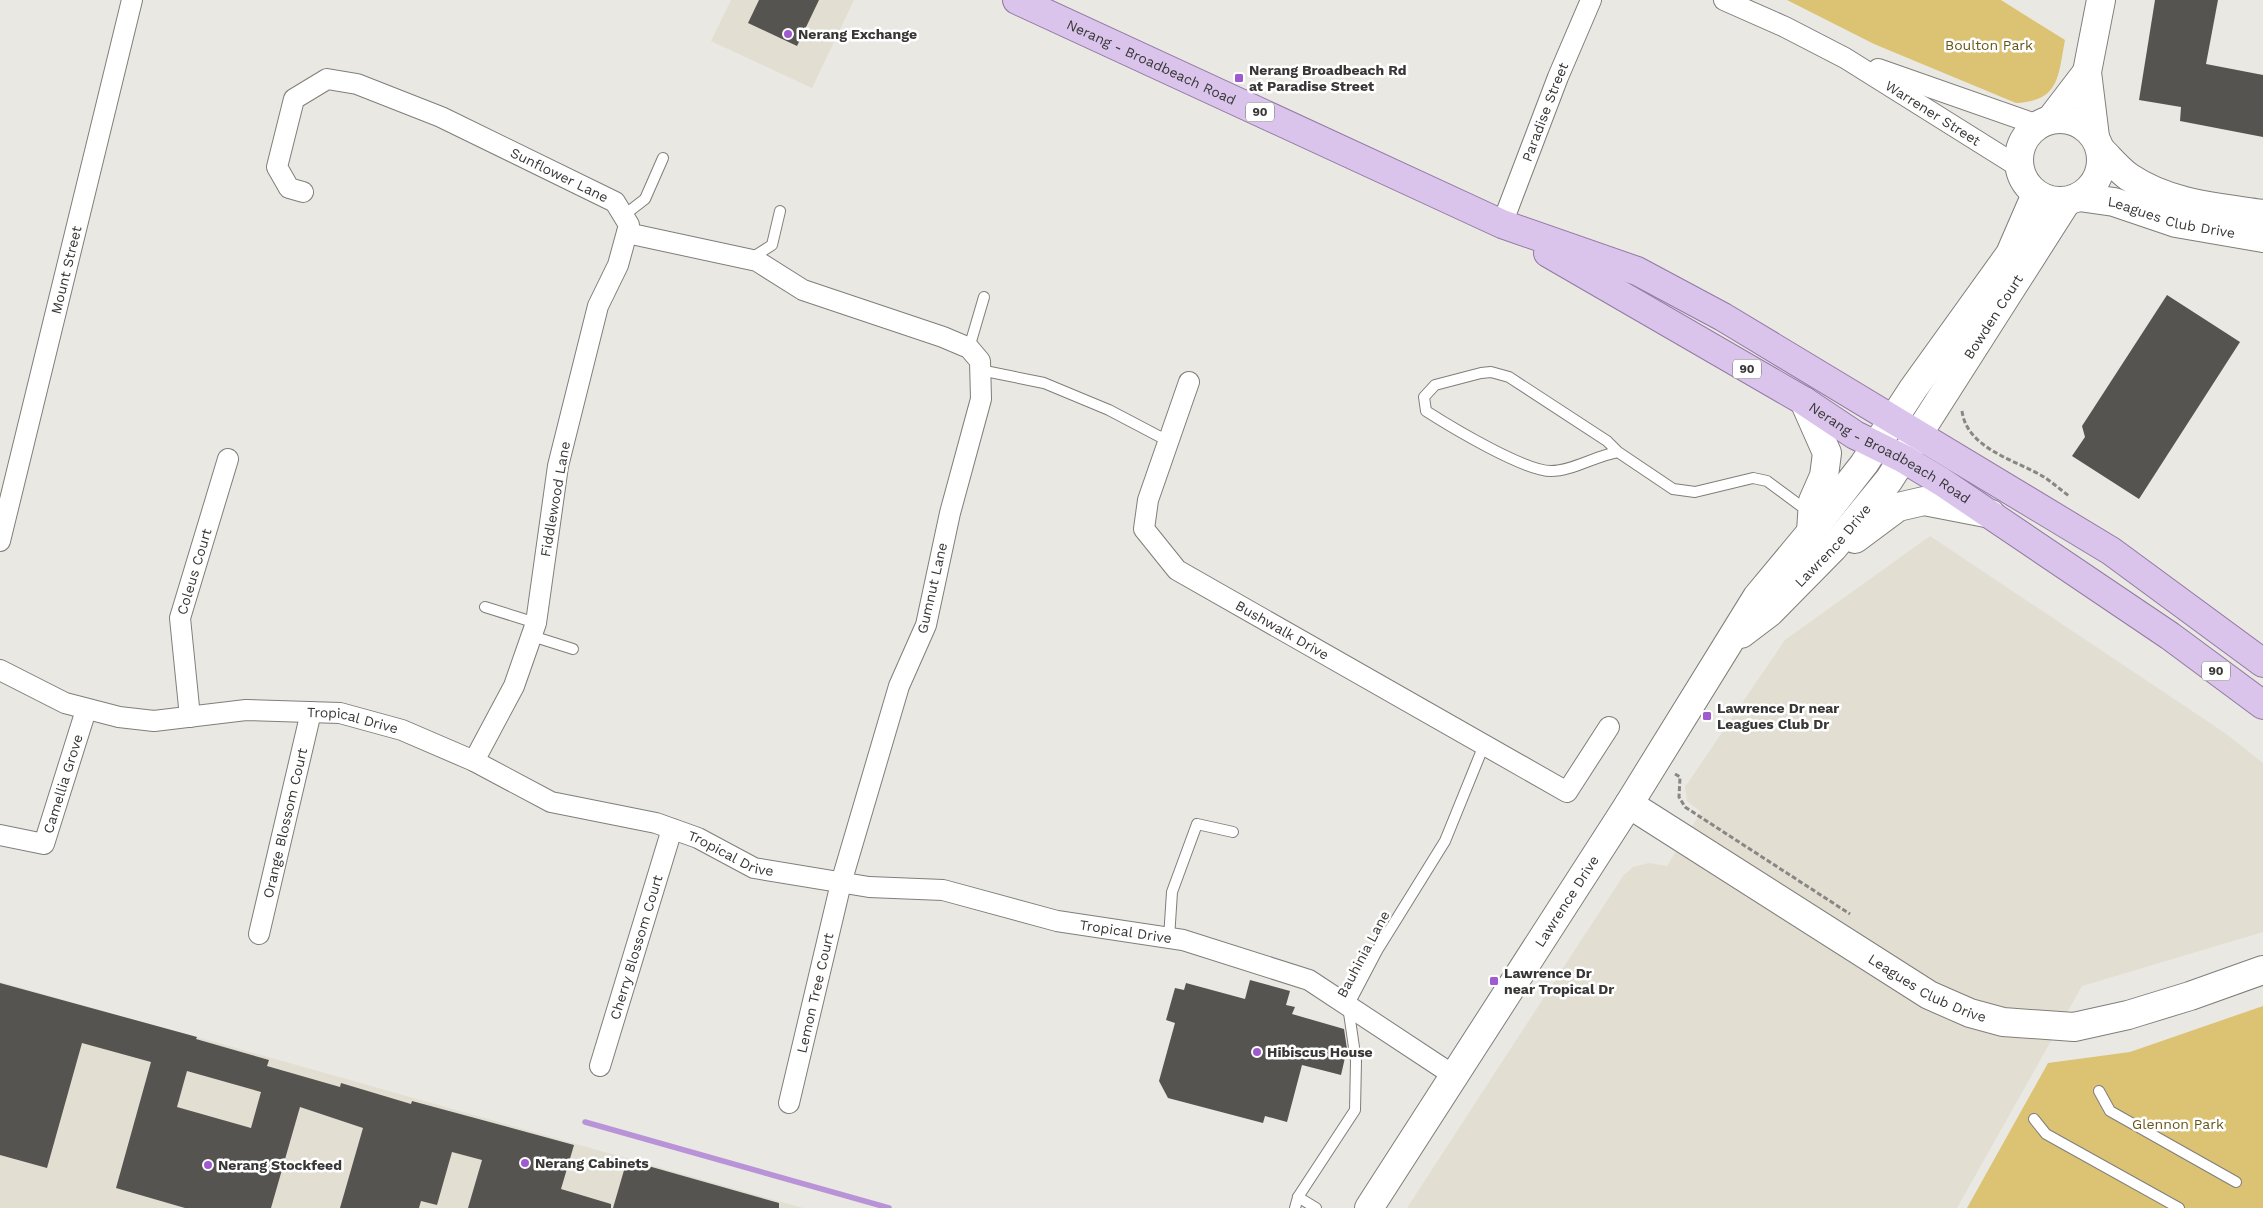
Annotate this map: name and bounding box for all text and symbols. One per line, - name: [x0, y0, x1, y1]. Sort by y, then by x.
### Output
- street label: Nerang - Broadbeach Road: [1064, 16, 1239, 108]
- place label: Nerang Exchange: [798, 26, 917, 42]
- marker: Nerang Exchange: [782, 28, 794, 40]
- park label: Boulton Park: [1945, 37, 2033, 53]
- street label: Paradise Street: [1519, 60, 1571, 164]
- place label: Nerang Broadbeach Rd at Paradise Street: [1249, 62, 1407, 94]
- marker: Nerang Broadbeach Rd at Paradise Street: [1233, 72, 1245, 84]
- street label: Warrener Street: [1882, 77, 1984, 149]
- road number: 90: [1246, 102, 1274, 121]
- street label: Sunflower Lane: [508, 144, 611, 206]
- street label: Leagues Club Drive: [2107, 193, 2236, 241]
- street label: Mount Street: [48, 224, 85, 316]
- street label: Bowden Court: [1960, 271, 2026, 362]
- road number: 90: [1733, 359, 1761, 378]
- street label: Nerang - Broadbeach Road: [1806, 399, 1973, 507]
- street label: Fiddlewood Lane: [537, 440, 573, 558]
- street label: Lawrence Drive: [1791, 501, 1874, 590]
- street label: Coleus Court: [173, 527, 215, 617]
- street label: Gumnut Lane: [914, 541, 950, 635]
- street label: Bushwalk Drive: [1233, 597, 1332, 663]
- road number: 90: [2202, 661, 2230, 680]
- place label: Lawrence Dr near Leagues Club Dr: [1717, 700, 1839, 732]
- street label: Tropical Drive: [307, 704, 400, 737]
- marker: Lawrence Dr near Leagues Club Dr: [1701, 710, 1713, 722]
- street label: Camellia Grove: [40, 732, 86, 835]
- street label: Orange Blossom Court: [260, 746, 310, 900]
- street label: Tropical Drive: [686, 827, 775, 879]
- street label: Lawrence Drive: [1531, 852, 1602, 950]
- street label: Cherry Blossom Court: [607, 873, 666, 1022]
- street label: Bauhinia Lane: [1333, 908, 1393, 1000]
- street label: Tropical Drive: [1078, 917, 1173, 946]
- street label: Lemon Tree Court: [793, 931, 837, 1055]
- street label: Leagues Club Drive: [1865, 950, 1988, 1025]
- place label: Lawrence Dr near Tropical Dr: [1504, 965, 1614, 997]
- marker: Lawrence Dr near Tropical Dr: [1488, 975, 1500, 987]
- place label: Hibiscus House: [1267, 1044, 1373, 1060]
- marker: Hibiscus House: [1251, 1046, 1263, 1058]
- park label: Glennon Park: [2132, 1116, 2224, 1132]
- place label: Nerang Cabinets: [535, 1155, 649, 1171]
- place label: Nerang Stockfeed: [218, 1157, 342, 1173]
- marker: Nerang Cabinets: [519, 1157, 531, 1169]
- marker: Nerang Stockfeed: [202, 1159, 214, 1171]

